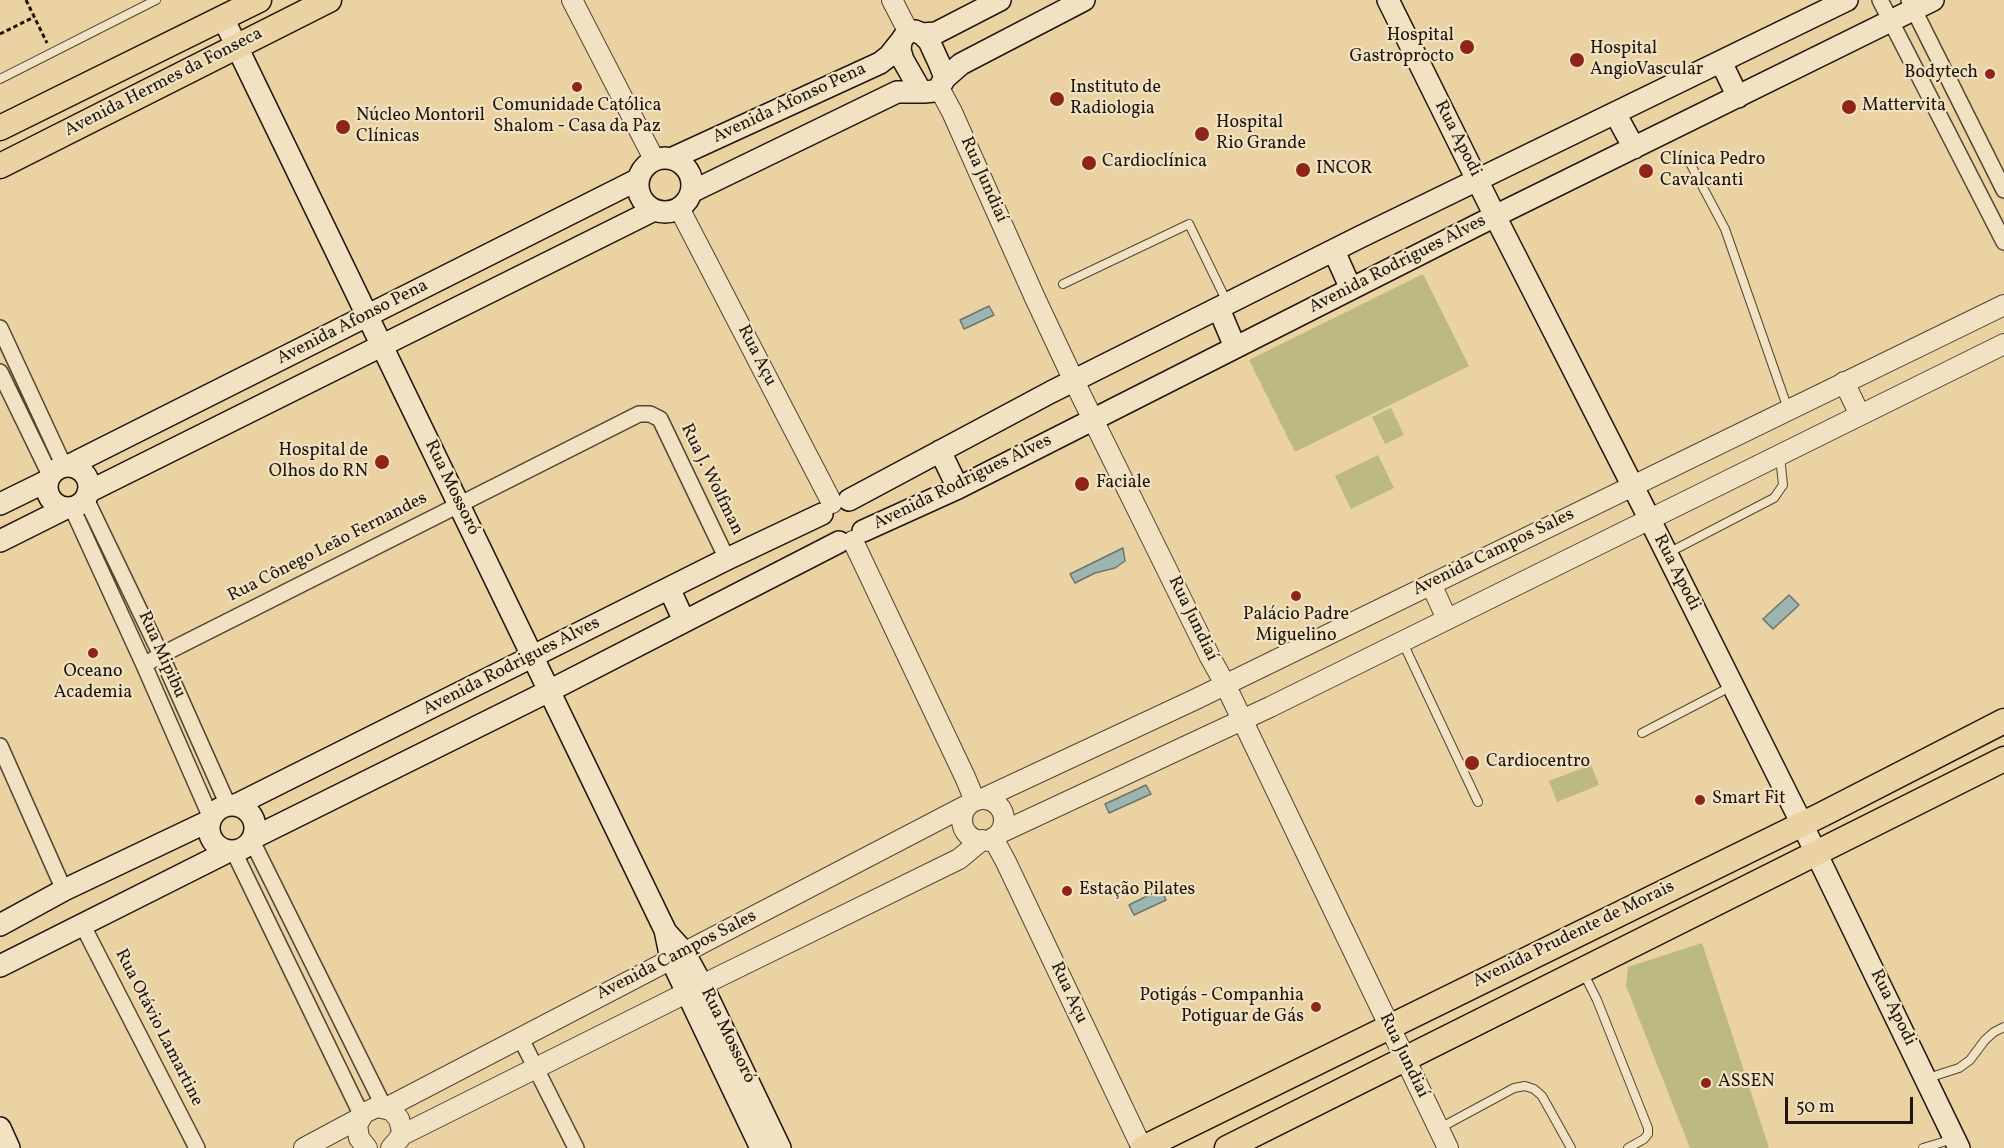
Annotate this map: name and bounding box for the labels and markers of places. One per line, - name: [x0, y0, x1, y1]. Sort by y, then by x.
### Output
- place label: Hospital Gastroprocto: [1350, 26, 1454, 68]
- marker: Hospital Gastroprocto: [1458, 38, 1476, 56]
- place label: Hospital AngioVascular: [1590, 39, 1703, 82]
- marker: Hospital AngioVascular: [1568, 51, 1586, 69]
- place label: Bodytech: [1904, 63, 1978, 85]
- marker: Bodytech: [1983, 67, 1997, 81]
- place label: Instituto de Radiologia: [1070, 78, 1161, 121]
- marker: Comunidade Católica Shalom - Casa da Paz: [570, 80, 584, 94]
- marker: Instituto de Radiologia: [1048, 90, 1066, 108]
- place label: Comunidade Católica Shalom - Casa da Paz: [493, 96, 661, 138]
- place label: Mattervita: [1862, 96, 1946, 118]
- marker: Mattervita: [1840, 98, 1858, 116]
- place label: Núcleo Montoril Clínicas: [356, 106, 485, 148]
- place label: Hospital Rio Grande: [1216, 113, 1306, 156]
- marker: Núcleo Montoril Clínicas: [334, 118, 352, 136]
- marker: Hospital Rio Grande: [1193, 125, 1211, 143]
- place label: Clínica Pedro Cavalcanti: [1660, 150, 1765, 192]
- place label: Cardioclínica: [1102, 152, 1207, 174]
- marker: Cardioclínica: [1080, 154, 1098, 172]
- place label: INCOR: [1316, 159, 1373, 181]
- marker: INCOR: [1294, 161, 1312, 179]
- marker: Clínica Pedro Cavalcanti: [1637, 162, 1655, 180]
- place label: Hospital de Olhos do RN: [269, 441, 368, 484]
- marker: Hospital de Olhos do RN: [373, 453, 391, 471]
- place label: Faciale: [1096, 473, 1151, 495]
- marker: Faciale: [1073, 475, 1091, 493]
- marker: Palácio Padre Miguelino: [1289, 589, 1303, 603]
- place label: Palácio Padre Miguelino: [1243, 605, 1349, 648]
- marker: Oceano Academia: [86, 646, 100, 660]
- place label: Oceano Academia: [54, 662, 132, 704]
- place label: Cardiocentro: [1486, 752, 1590, 774]
- marker: Cardiocentro: [1463, 754, 1481, 772]
- place label: Smart Fit: [1712, 789, 1786, 811]
- marker: Smart Fit: [1693, 793, 1707, 807]
- place label: Estação Pilates: [1079, 880, 1195, 902]
- marker: Estação Pilates: [1060, 884, 1074, 898]
- place label: Potigás - Companhia Potiguar de Gás: [1140, 986, 1304, 1028]
- marker: Potigás - Companhia Potiguar de Gás: [1309, 1000, 1323, 1014]
- place label: ASSEN: [1718, 1072, 1775, 1094]
- marker: ASSEN: [1699, 1076, 1713, 1090]

